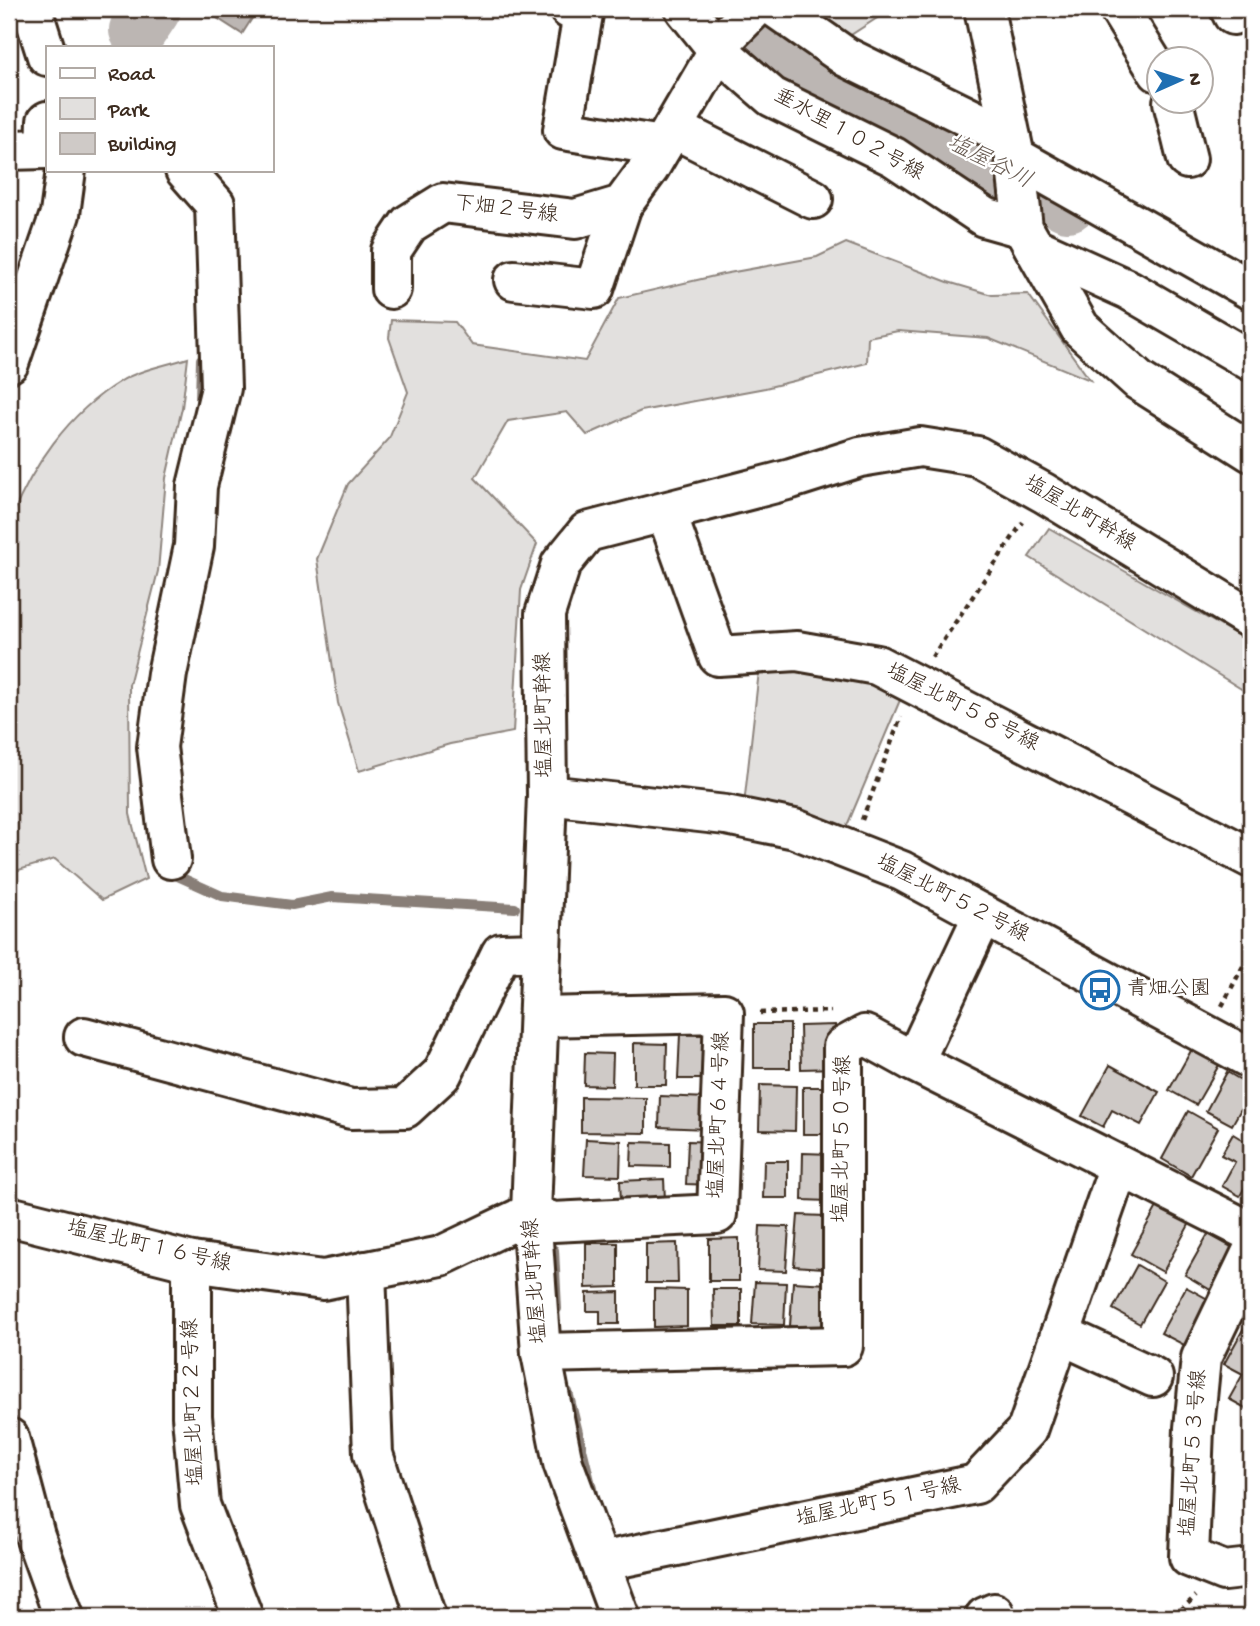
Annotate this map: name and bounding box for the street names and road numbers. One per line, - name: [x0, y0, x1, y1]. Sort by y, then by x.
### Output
- street label: 垂水里１０２号線: [768, 83, 928, 188]
- street label: 下畑２号線: [452, 191, 560, 230]
- street label: 塩屋北町幹線: [1019, 471, 1140, 558]
- street label: 塩屋北町幹線: [531, 652, 560, 778]
- street label: 塩屋北町５８号線: [881, 659, 1043, 758]
- street label: 塩屋北町５２号線: [871, 850, 1033, 949]
- street label: 塩屋北町６４号線: [705, 1031, 736, 1199]
- street label: 塩屋北町５０号線: [829, 1055, 858, 1223]
- street label: 塩屋北町１６号線: [64, 1216, 234, 1279]
- street label: 塩屋北町幹線: [519, 1217, 554, 1345]
- street label: 塩屋北町２２号線: [179, 1318, 210, 1486]
- street label: 塩屋北町５３号線: [1176, 1368, 1213, 1538]
- street label: 塩屋北町５１号線: [794, 1473, 964, 1534]

